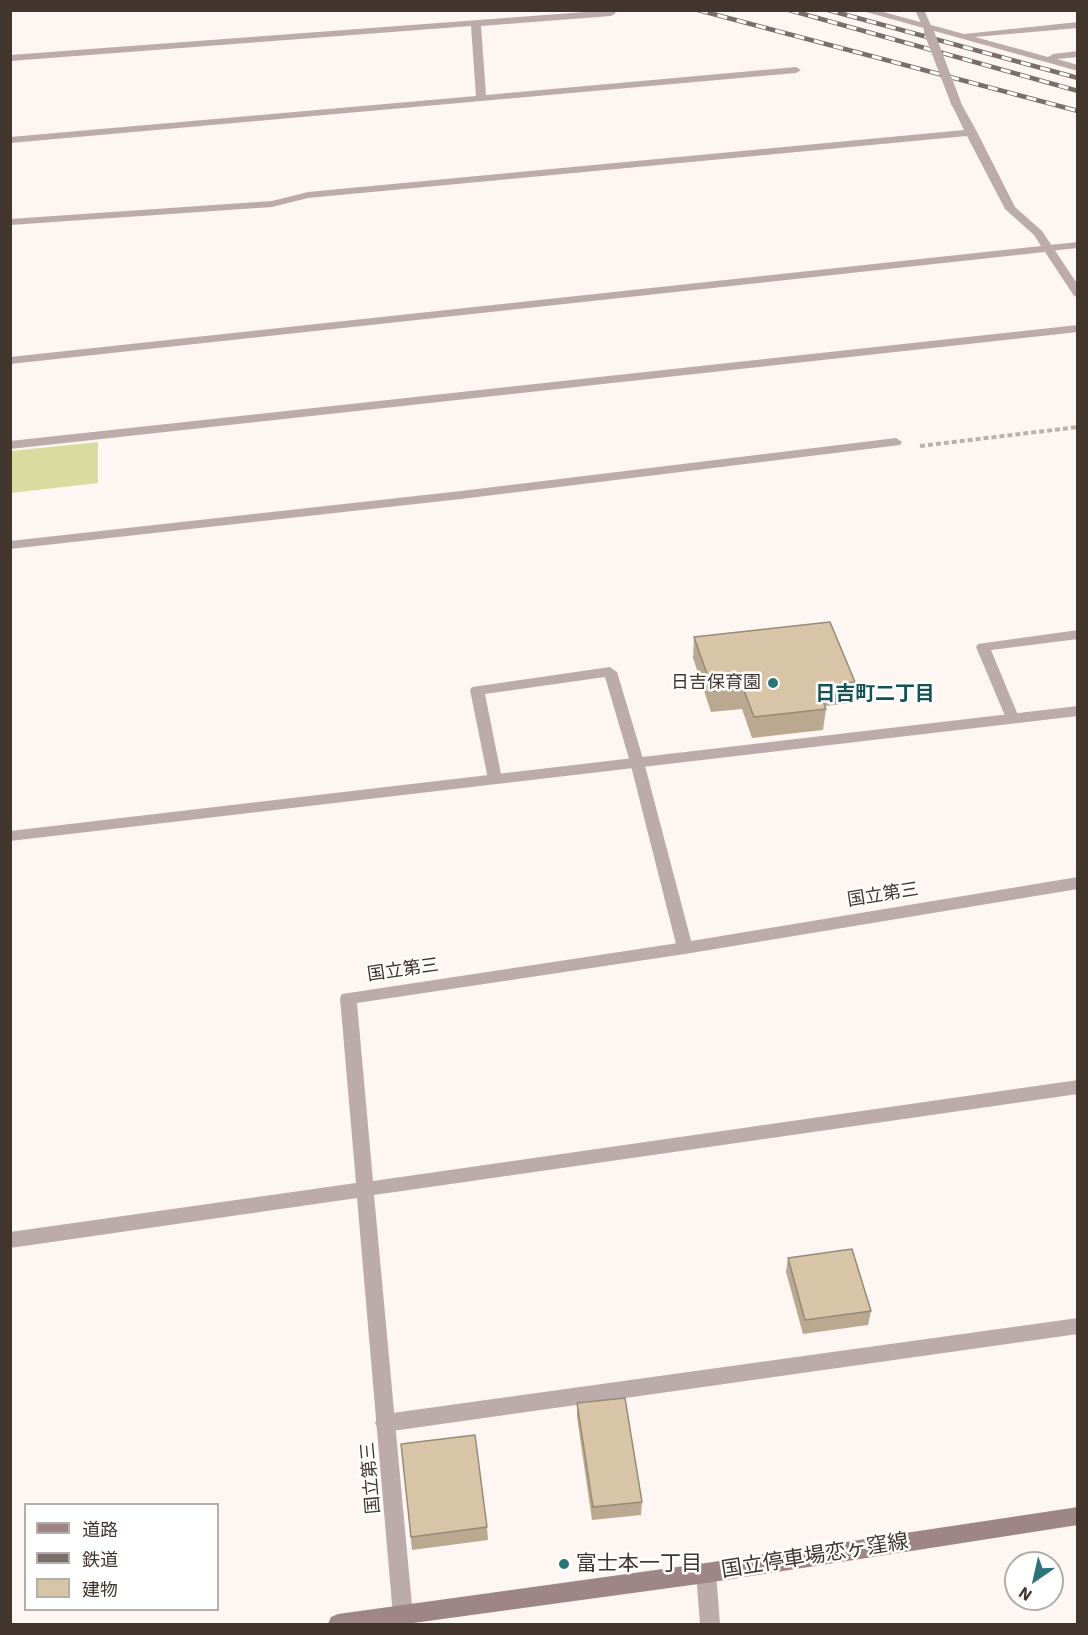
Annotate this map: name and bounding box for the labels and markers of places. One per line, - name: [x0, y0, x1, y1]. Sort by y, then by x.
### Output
- place label: 日吉保育園: [671, 672, 761, 694]
- marker: 日吉保育園: [766, 676, 780, 690]
- place label: 富士本一丁目: [576, 1551, 702, 1577]
- marker: 富士本一丁目: [557, 1557, 571, 1571]

